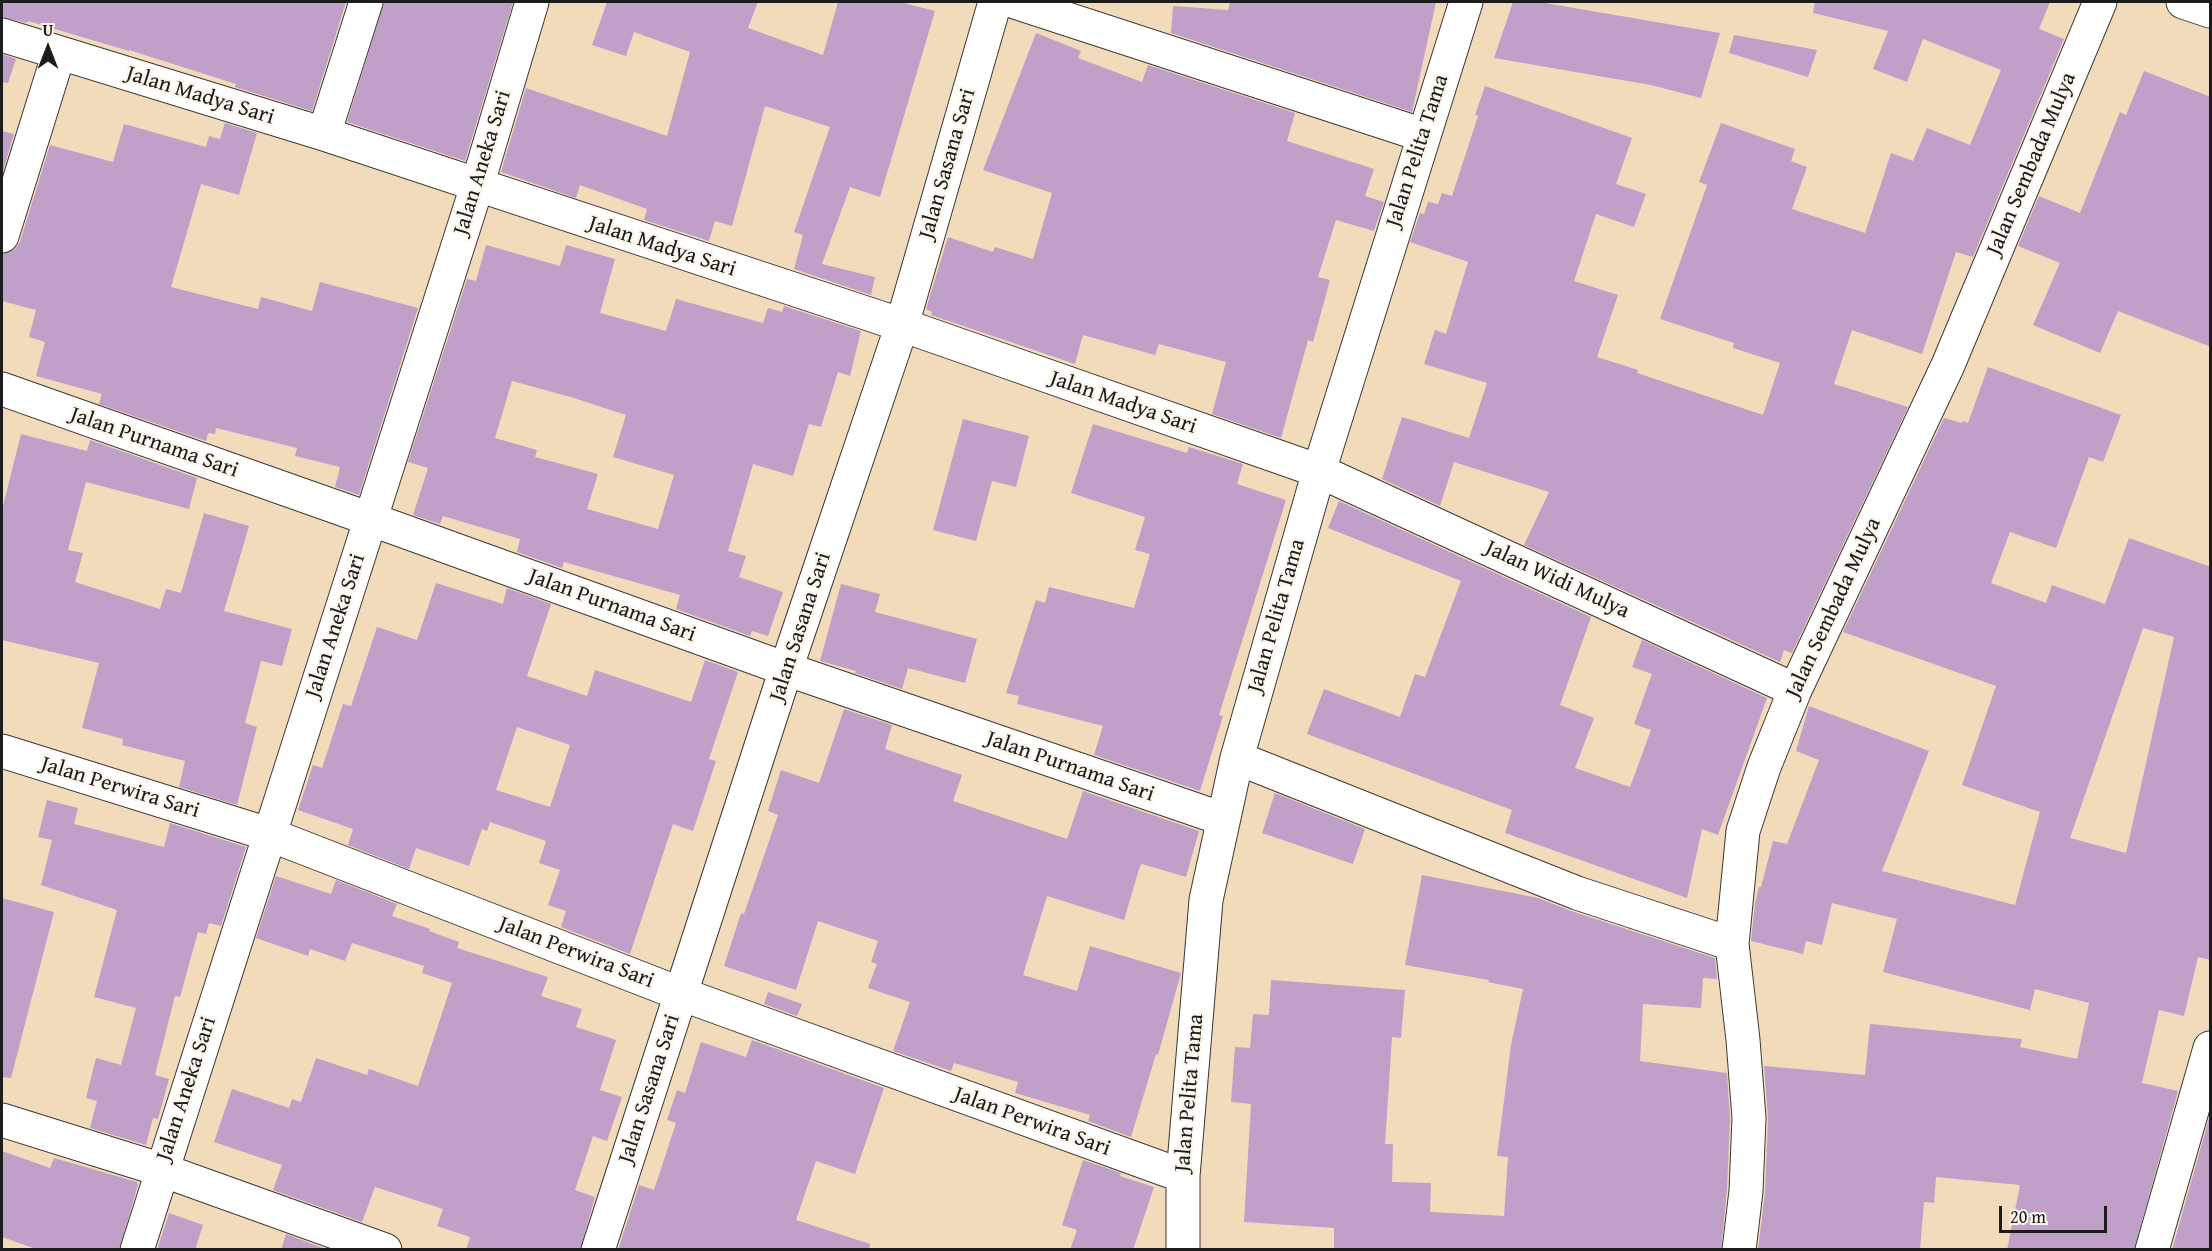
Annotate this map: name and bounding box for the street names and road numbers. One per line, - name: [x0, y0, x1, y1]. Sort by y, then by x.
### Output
- street label: Jalan Madya Sari: [123, 61, 277, 131]
- street label: Jalan Sembada Mulya: [1982, 69, 2082, 259]
- street label: Jalan Pelita Tama: [1381, 71, 1455, 231]
- street label: Jalan Sasana Sari: [914, 86, 982, 242]
- street label: Jalan Aneka Sari: [448, 87, 518, 239]
- street label: Jalan Madya Sari: [585, 211, 739, 283]
- street label: Jalan Madya Sari: [1046, 366, 1200, 440]
- street label: Jalan Purnama Sari: [66, 402, 242, 484]
- street label: Jalan Sembada Mulya: [1781, 514, 1887, 702]
- street label: Jalan Widi Mulya: [1481, 535, 1633, 625]
- street label: Jalan Pelita Tama: [1242, 536, 1312, 696]
- street label: Jalan Sasana Sari: [764, 549, 838, 705]
- street label: Jalan Aneka Sari: [300, 551, 372, 701]
- street label: Jalan Purnama Sari: [525, 563, 699, 649]
- street label: Jalan Purnama Sari: [982, 726, 1158, 808]
- street label: Jalan Perwira Sari: [37, 751, 203, 825]
- street label: Jalan Perwira Sari: [494, 911, 658, 995]
- street label: Jalan Sasana Sari: [613, 1011, 687, 1167]
- street label: Jalan Pelita Tama: [1170, 1013, 1210, 1173]
- street label: Jalan Aneka Sari: [151, 1014, 223, 1164]
- street label: Jalan Perwira Sari: [950, 1081, 1114, 1163]

